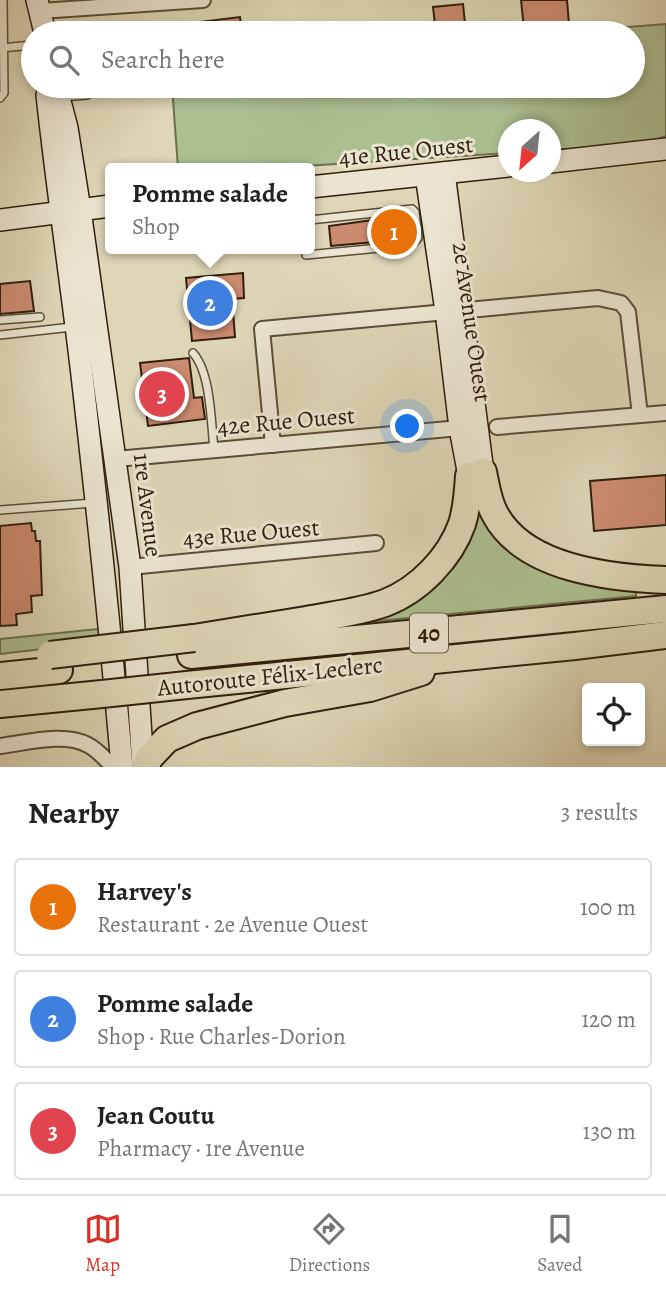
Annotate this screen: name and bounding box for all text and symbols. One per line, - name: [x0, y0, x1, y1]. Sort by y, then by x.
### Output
- search box: [21, 21, 645, 98]
- icon: search: [45, 41, 83, 79]
- text: Search here: [101, 42, 225, 77]
- north arrow: [498, 119, 561, 182]
- street label: 41e Rue Ouest: [337, 128, 475, 174]
- popup: [105, 163, 315, 254]
- text: Pomme salade: [132, 176, 288, 211]
- pin: 1: [371, 206, 417, 258]
- text: Shop: [132, 211, 180, 242]
- street label: 2e Avenue Ouest: [445, 240, 499, 404]
- pin: 2: [187, 277, 233, 329]
- pin: 3: [139, 368, 185, 420]
- street label: 42e Rue Ouest: [216, 399, 356, 443]
- your location: [390, 409, 424, 443]
- street label: 1re Avenue: [126, 451, 170, 559]
- street label: 43e Rue Ouest: [182, 511, 321, 555]
- road number: 40: [410, 614, 448, 652]
- street label: Autoroute Félix-Leclerc: [155, 648, 384, 704]
- map controls: [582, 683, 645, 746]
- button: locate: [582, 683, 645, 746]
- text: Nearby: [28, 793, 119, 833]
- text: 3 results: [561, 797, 638, 828]
- text: Harvey's: [97, 874, 192, 909]
- text: 1: [49, 892, 57, 923]
- text: 100 m: [580, 892, 636, 923]
- text: Restaurant · 2e Avenue Ouest: [97, 909, 368, 940]
- text: Pomme salade: [97, 986, 253, 1021]
- text: 2: [47, 1004, 59, 1035]
- text: 120 m: [581, 1004, 636, 1035]
- text: Shop · Rue Charles-Dorion: [97, 1021, 346, 1052]
- text: Jean Coutu: [97, 1098, 215, 1133]
- text: 3: [48, 1116, 58, 1147]
- text: 130 m: [583, 1116, 636, 1147]
- text: Pharmacy · 1re Avenue: [97, 1133, 305, 1164]
- tab: Map: [84, 1210, 122, 1278]
- tab: Directions: [289, 1210, 370, 1278]
- tab: Saved: [537, 1210, 582, 1278]

